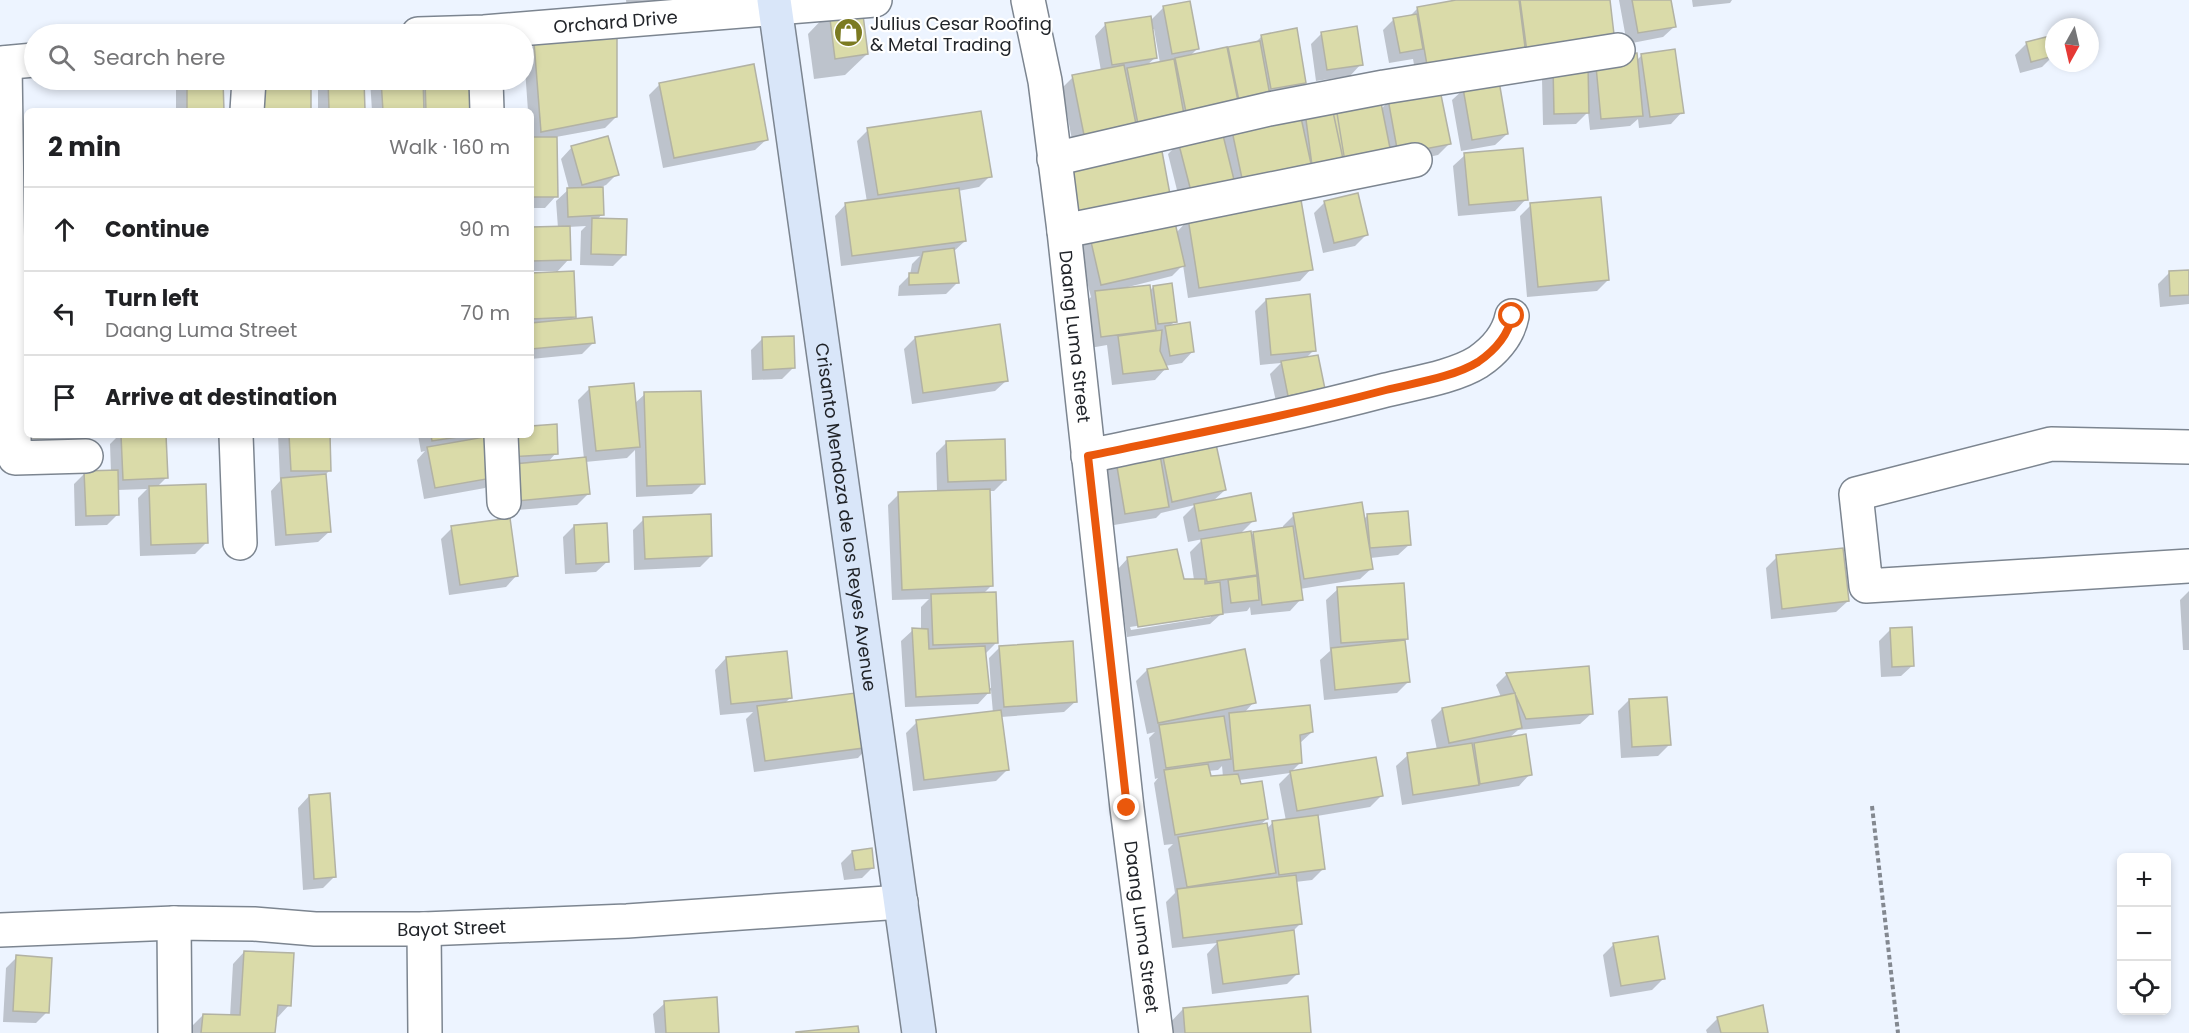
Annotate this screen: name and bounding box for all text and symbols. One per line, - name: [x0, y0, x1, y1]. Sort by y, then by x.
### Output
- street label: Orchard Drive: [553, 4, 679, 39]
- place label: Julius Cesar Roofing & Metal Trading: [870, 11, 1052, 57]
- shop icon: Julius Cesar Roofing & Metal Trading: [833, 17, 865, 49]
- north arrow: [2045, 18, 2099, 72]
- search box: [24, 24, 534, 90]
- icon: search: [45, 41, 78, 74]
- text: Search here: [93, 42, 226, 73]
- text: 2 min: [48, 129, 121, 165]
- text: Walk · 160 m: [389, 133, 510, 161]
- icon: ahead: [48, 213, 81, 246]
- text: Continue: [105, 214, 209, 245]
- text: 90 m: [459, 215, 510, 243]
- street label: Daang Luma Street: [1054, 249, 1097, 424]
- text: Turn left: [105, 283, 199, 314]
- icon: left: [48, 297, 81, 330]
- text: 70 m: [461, 299, 510, 327]
- route start: [1498, 302, 1524, 328]
- text: Daang Luma Street: [105, 316, 297, 344]
- street label: Crisanto Mendoza de los Reyes Avenue: [810, 341, 883, 693]
- icon: arrive: [48, 381, 81, 414]
- text: Arrive at destination: [105, 382, 337, 413]
- route end: [1113, 794, 1139, 820]
- street label: Daang Luma Street: [1119, 839, 1166, 1014]
- map controls: [2117, 853, 2171, 1015]
- button: +: [2117, 853, 2171, 907]
- button: −: [2117, 907, 2171, 961]
- street label: Bayot Street: [397, 913, 507, 942]
- button: locate: [2117, 961, 2171, 1015]

